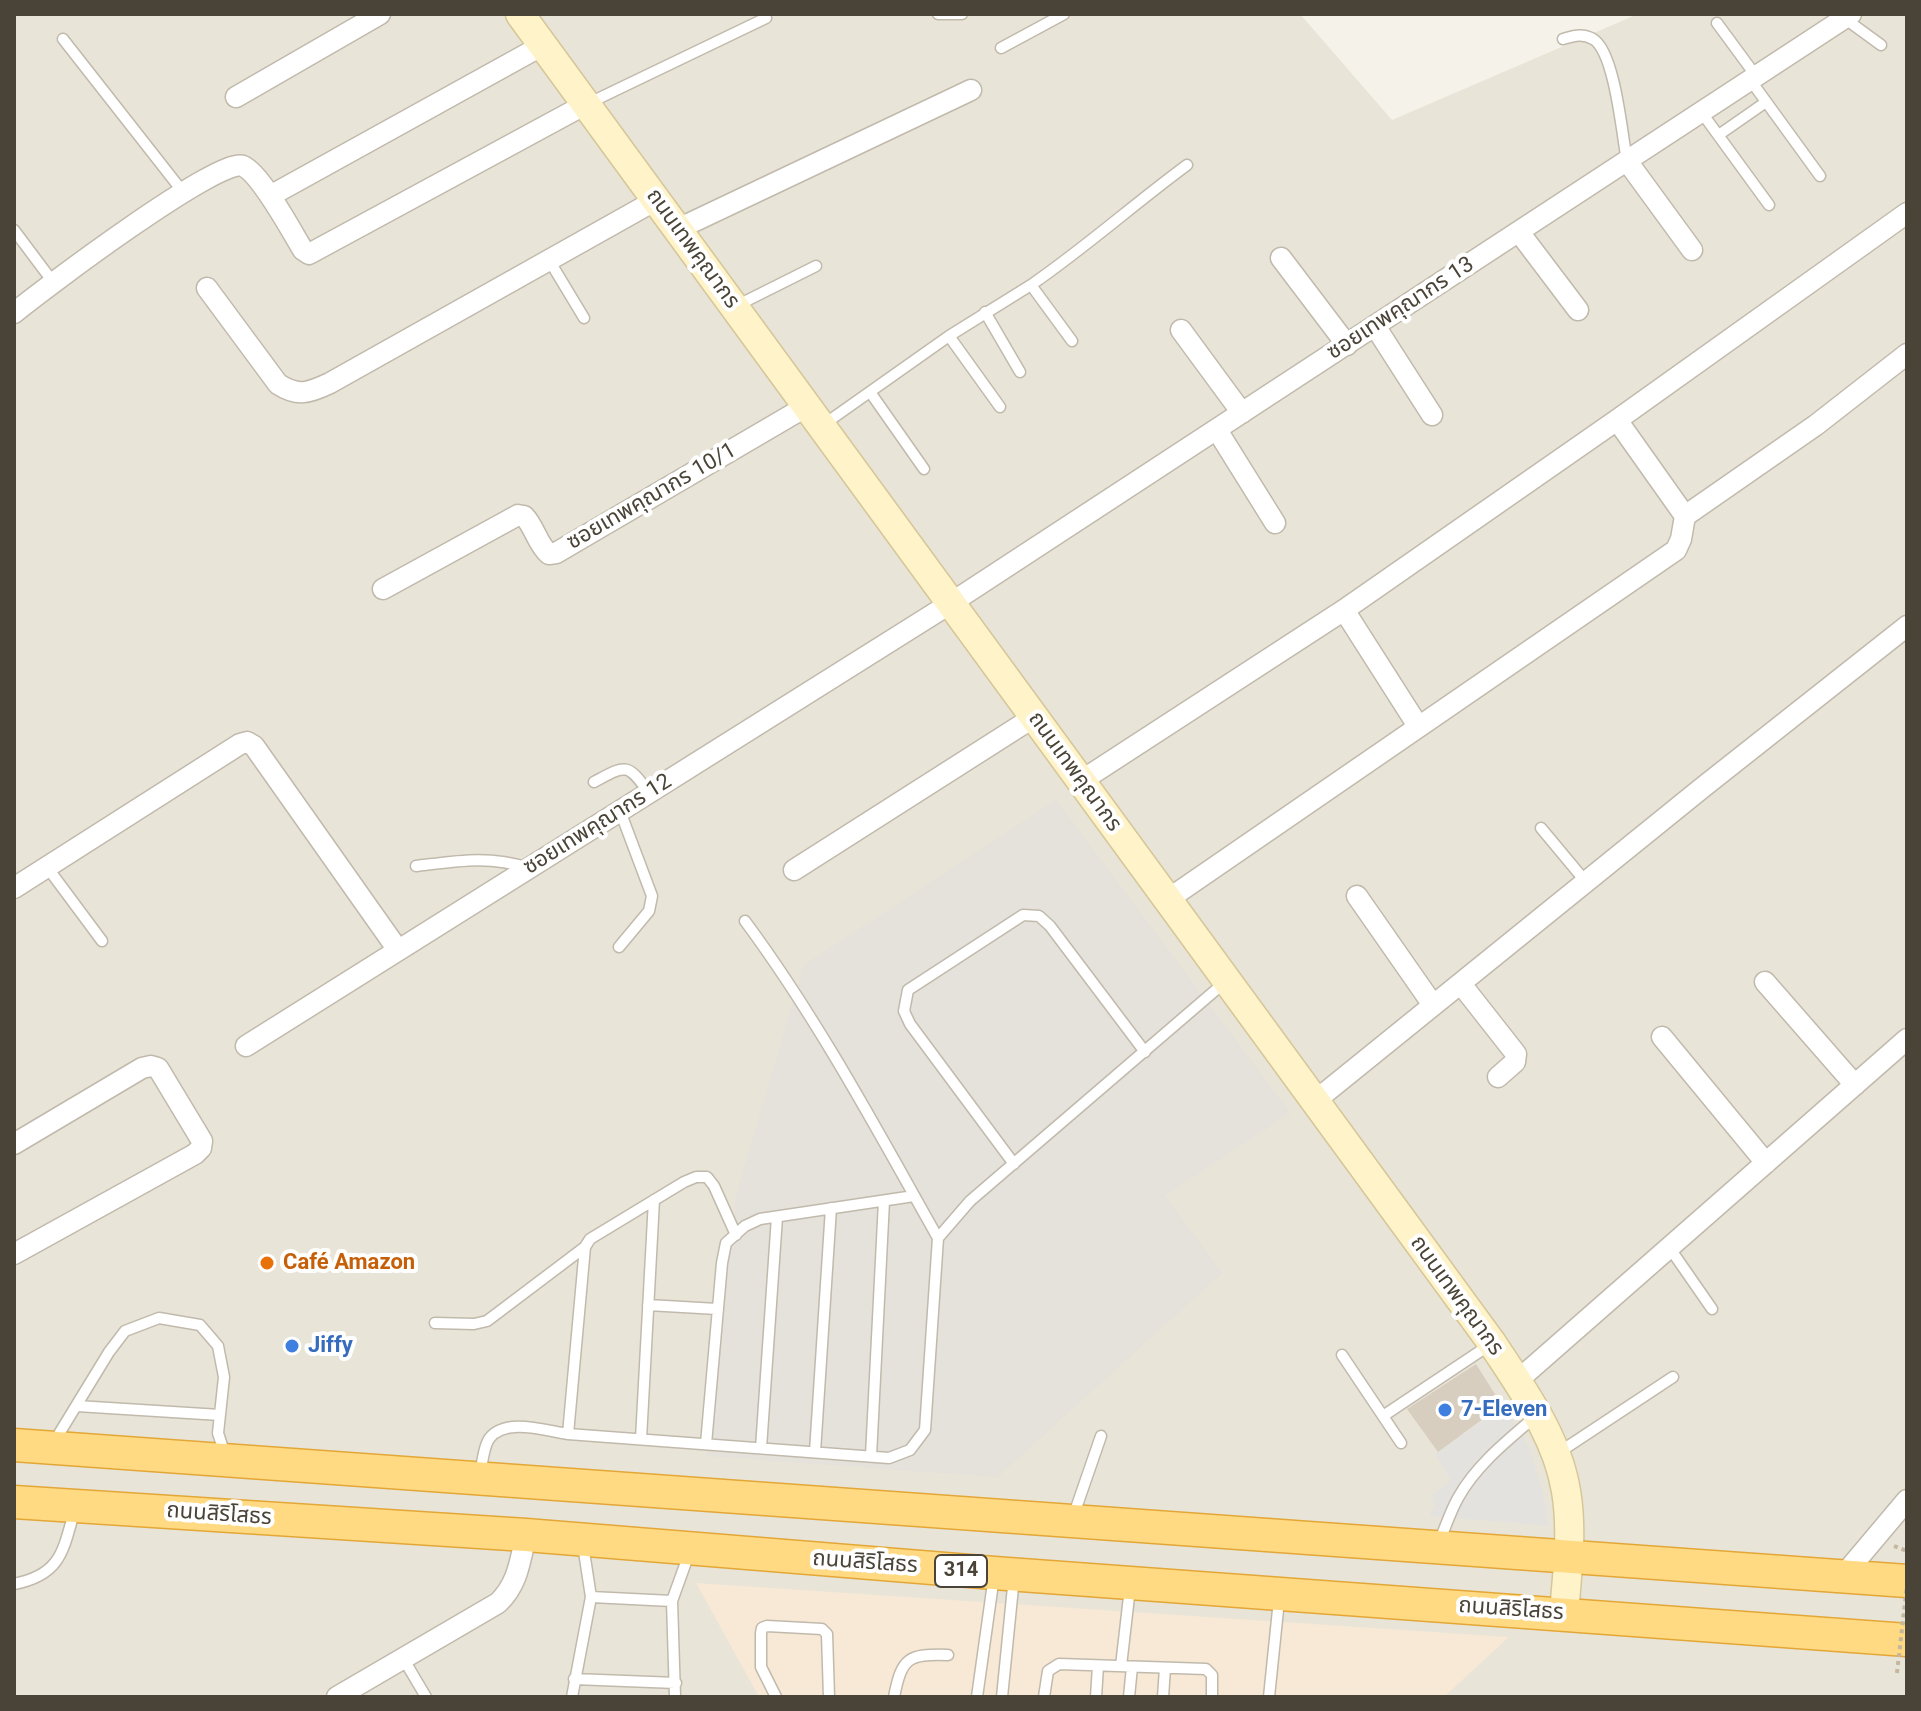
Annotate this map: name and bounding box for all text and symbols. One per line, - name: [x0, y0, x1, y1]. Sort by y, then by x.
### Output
- street label: ถนนเทพคุณากร: [640, 184, 744, 314]
- street label: ซอยเทพคุณากร 13: [1323, 252, 1479, 366]
- street label: ซอยเทพคุณากร 10/1: [563, 438, 741, 556]
- street label: ถนนเทพคุณากร: [1022, 707, 1126, 837]
- street label: ซอยเทพคุณากร 12: [519, 769, 677, 881]
- street label: ถนนเทพคุณากร: [1404, 1231, 1508, 1361]
- place label: Café Amazon: [283, 1250, 415, 1276]
- marker: Café Amazon: [258, 1254, 276, 1272]
- place label: Jiffy: [308, 1333, 353, 1359]
- marker: Jiffy: [283, 1337, 301, 1355]
- place label: 7-Eleven: [1461, 1397, 1547, 1423]
- marker: 7-Eleven: [1436, 1401, 1454, 1419]
- street label: ถนนสิริโสธร: [166, 1498, 272, 1532]
- street label: ถนนสิริโสธร: [812, 1546, 918, 1580]
- road number: 314: [935, 1555, 987, 1587]
- street label: ถนนสิริโสธร: [1458, 1593, 1564, 1627]

